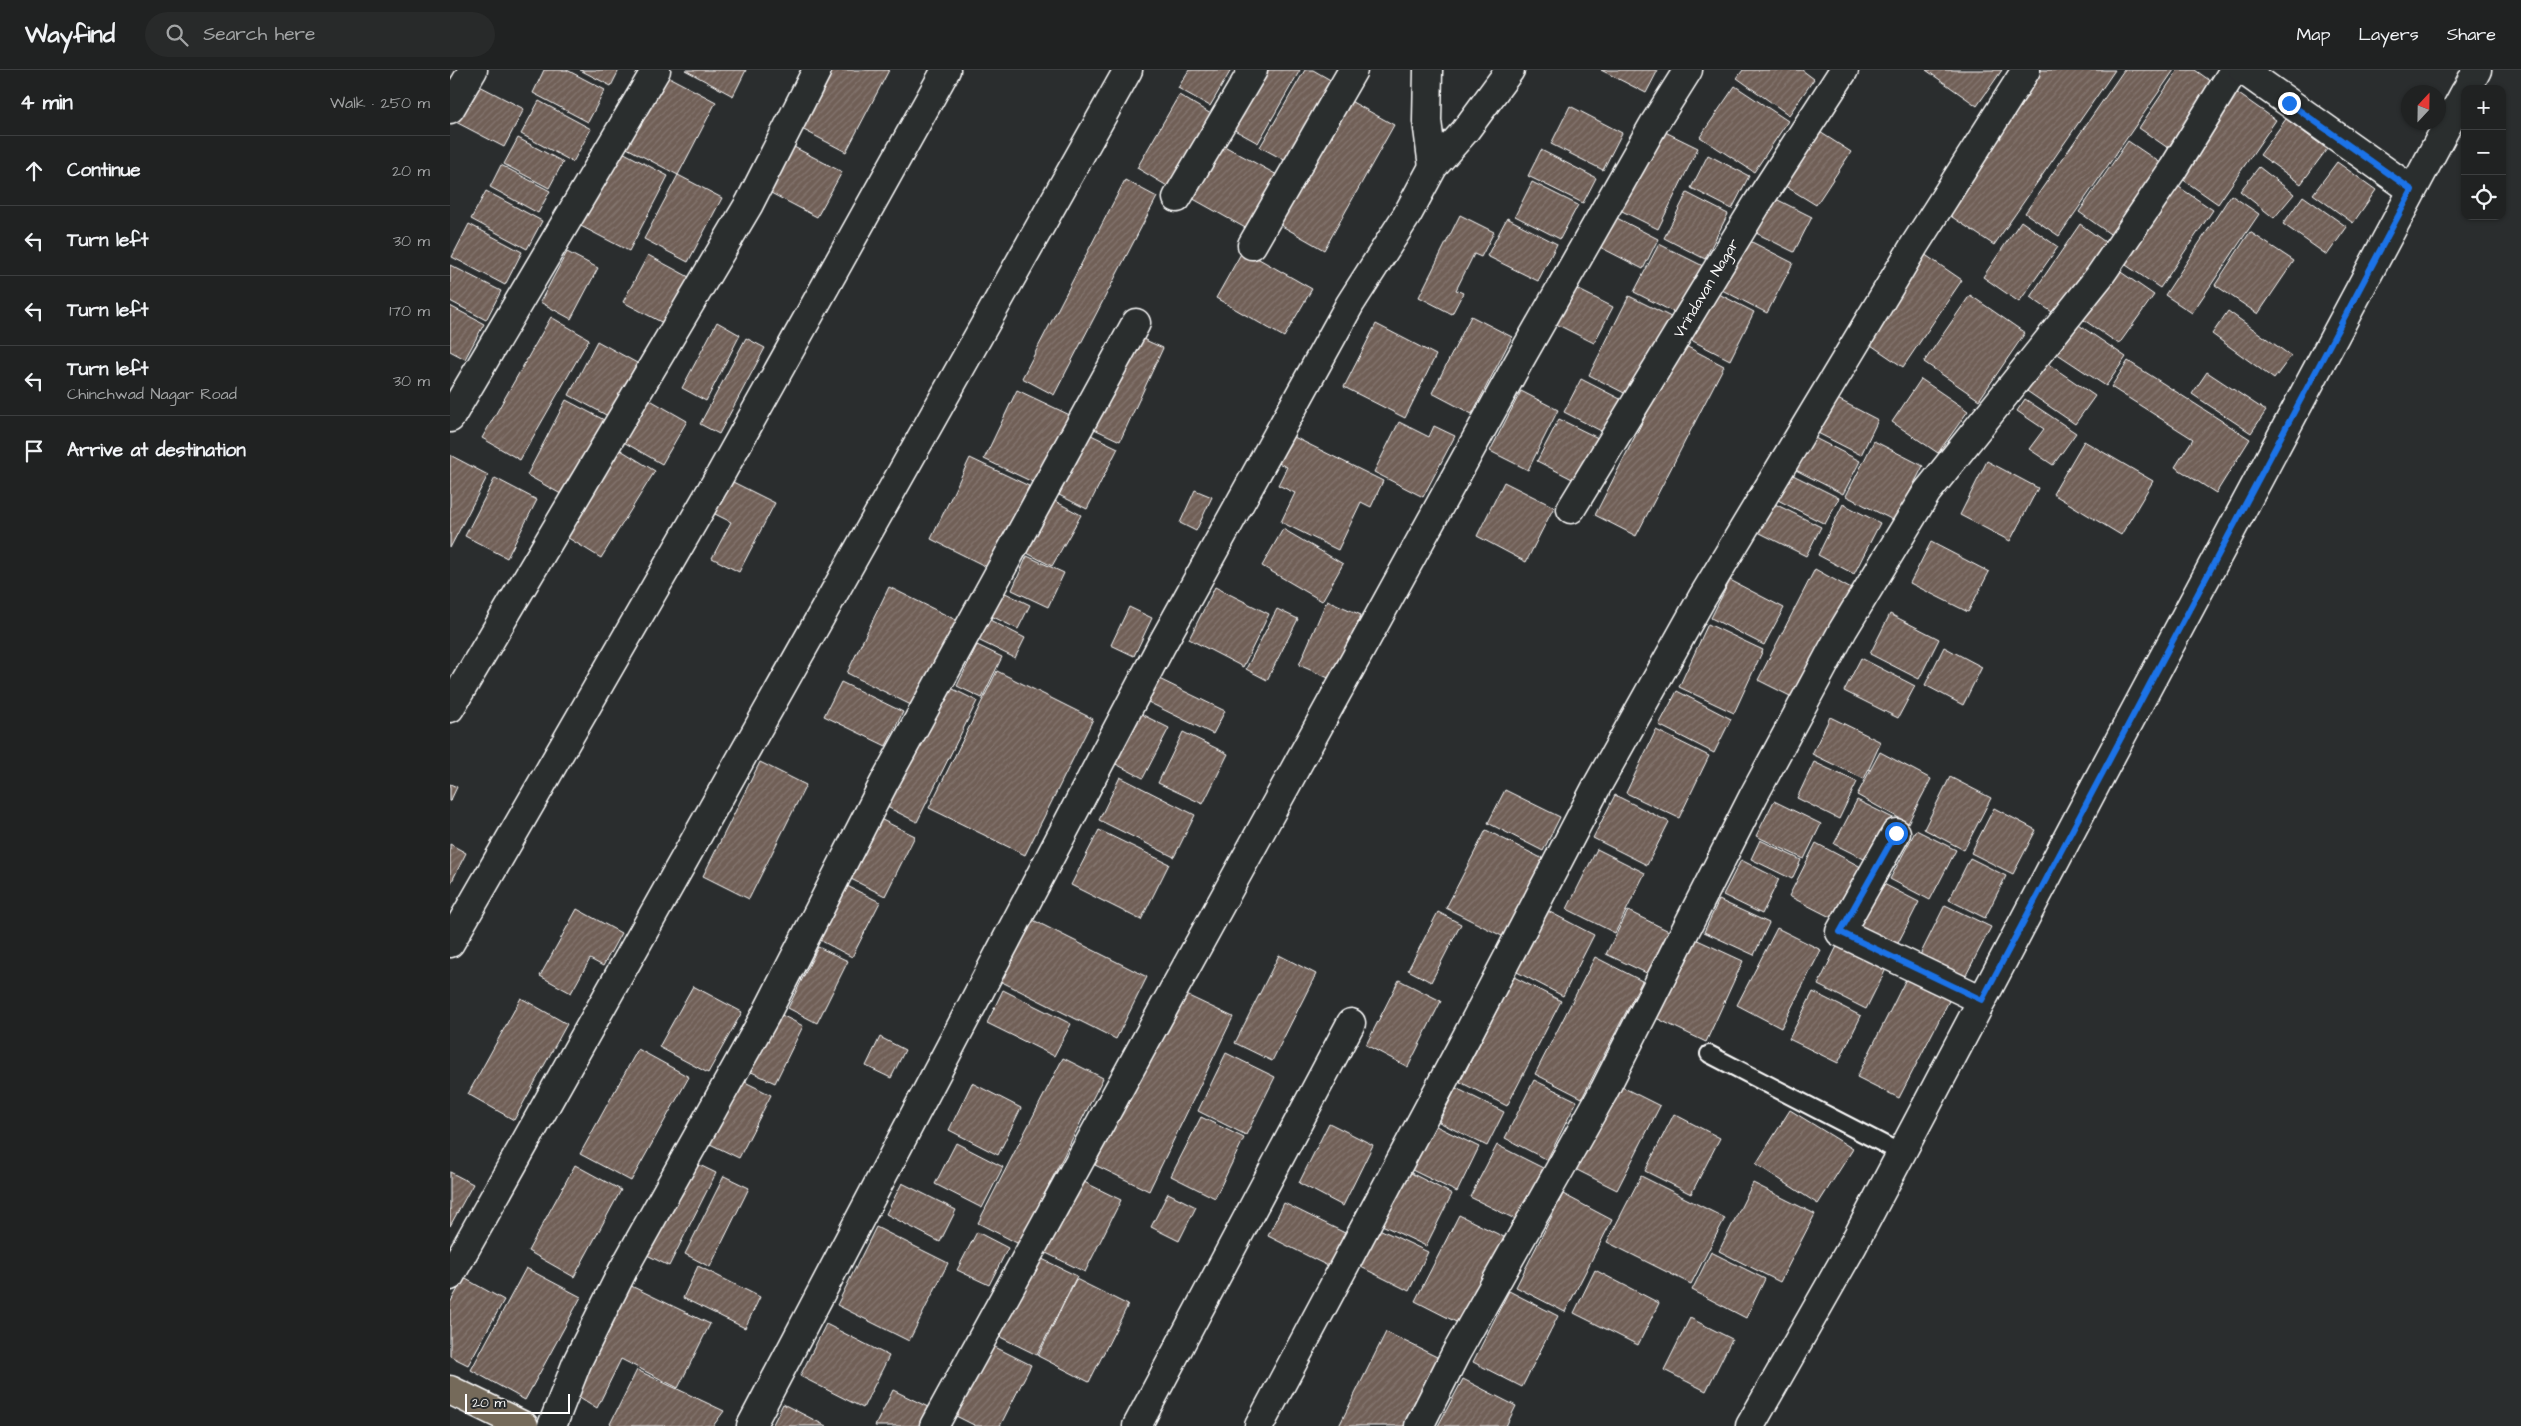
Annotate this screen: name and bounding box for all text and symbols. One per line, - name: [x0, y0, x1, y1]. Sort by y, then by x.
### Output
- search box: [145, 12, 495, 57]
- text: Wayfind: [25, 18, 115, 52]
- icon: search: [163, 21, 191, 49]
- text: Search here: [203, 21, 315, 48]
- text: Map: [2296, 22, 2330, 47]
- text: Layers: [2358, 22, 2419, 47]
- text: Share: [2447, 22, 2496, 47]
- north arrow: [2401, 85, 2446, 130]
- map controls: [2461, 85, 2506, 220]
- button: +: [2461, 85, 2506, 130]
- text: 4 min: [20, 88, 73, 117]
- text: Walk · 250 m: [330, 92, 430, 114]
- route end: [2278, 92, 2301, 115]
- button: −: [2461, 130, 2506, 175]
- icon: ahead: [20, 157, 48, 185]
- text: Continue: [67, 157, 141, 184]
- text: 20 m: [392, 160, 430, 182]
- button: locate: [2461, 175, 2506, 220]
- icon: left: [20, 227, 48, 255]
- text: Turn left: [67, 227, 148, 254]
- text: 30 m: [393, 230, 430, 252]
- street label: Vrindavan Nagar: [1668, 235, 1745, 342]
- icon: left: [20, 297, 48, 325]
- text: Turn left: [67, 297, 148, 324]
- text: 170 m: [389, 300, 430, 322]
- text: Turn left: [67, 356, 148, 383]
- icon: left: [20, 367, 48, 395]
- text: 30 m: [393, 370, 430, 392]
- text: Chinchwad Nagar Road: [67, 383, 237, 405]
- icon: arrive: [20, 437, 48, 465]
- text: Arrive at destination: [67, 437, 246, 464]
- route start: [1885, 822, 1908, 845]
- scale bar: [465, 1391, 570, 1414]
- text: 20 m: [472, 1393, 505, 1413]

